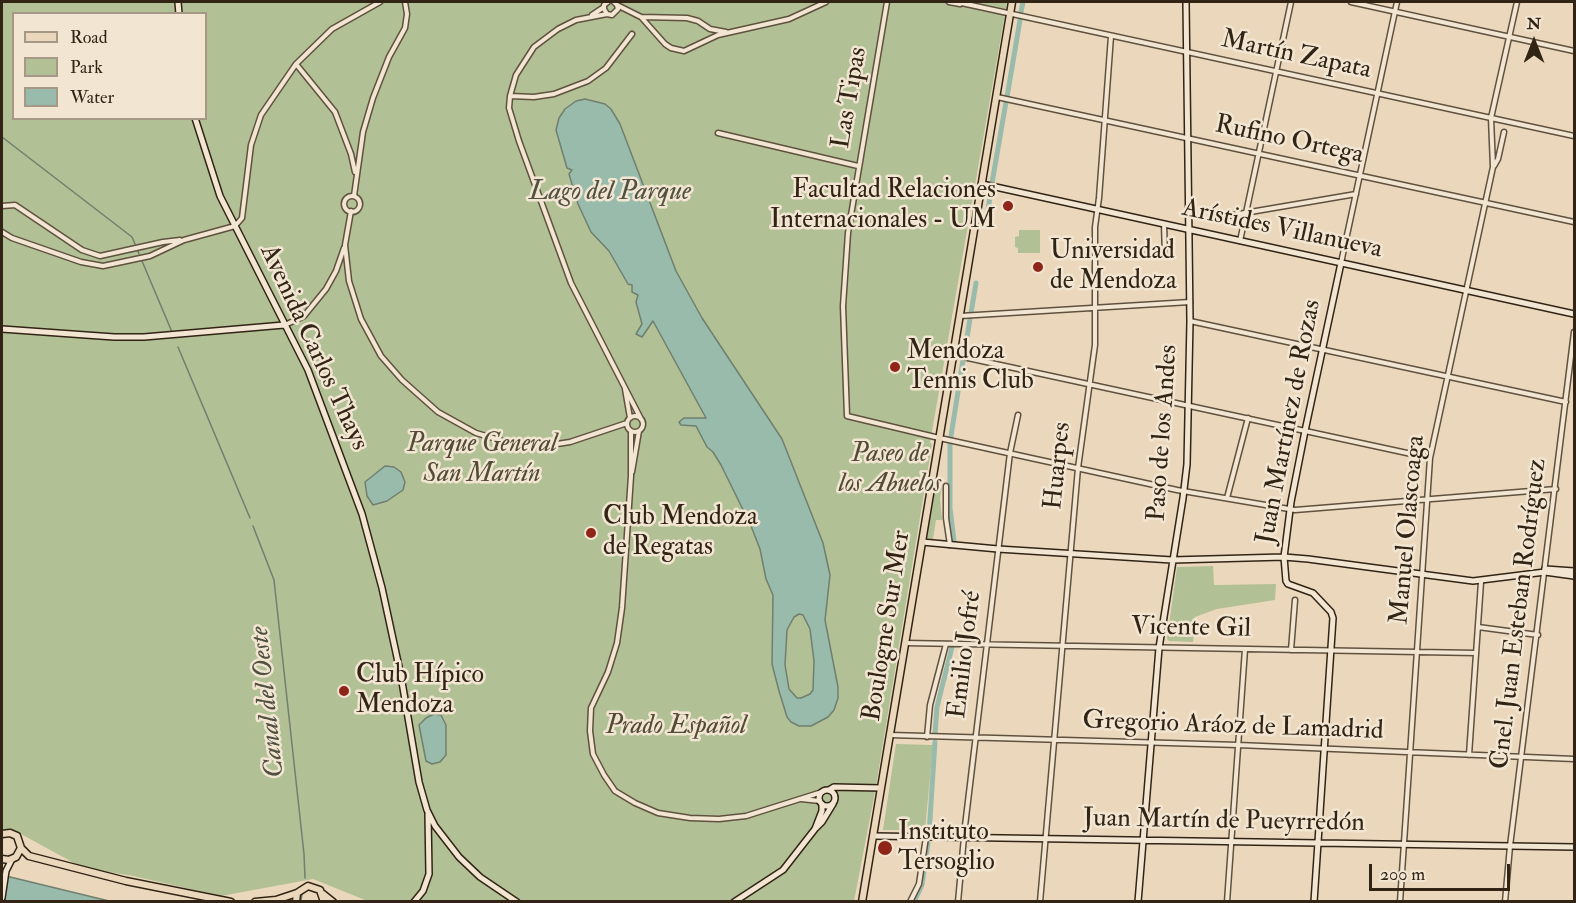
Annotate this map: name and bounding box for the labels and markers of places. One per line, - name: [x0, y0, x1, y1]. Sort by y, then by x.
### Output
- place label: Facultad Relaciones Internacionales - UM: [770, 175, 996, 236]
- marker: Facultad Relaciones Internacionales - UM: [1001, 199, 1015, 213]
- place label: Universidad de Mendoza: [1050, 236, 1177, 298]
- marker: Universidad de Mendoza: [1031, 260, 1045, 274]
- place label: Mendoza Tennis Club: [907, 336, 1034, 398]
- marker: Mendoza Tennis Club: [888, 360, 902, 374]
- place label: Club Mendoza de Regatas: [603, 502, 758, 564]
- marker: Club Mendoza de Regatas: [584, 526, 598, 540]
- place label: Club Hípico Mendoza: [356, 660, 484, 722]
- marker: Club Hípico Mendoza: [337, 684, 351, 698]
- place label: Instituto Tersoglio: [898, 817, 995, 879]
- marker: Instituto Tersoglio: [876, 839, 894, 857]

